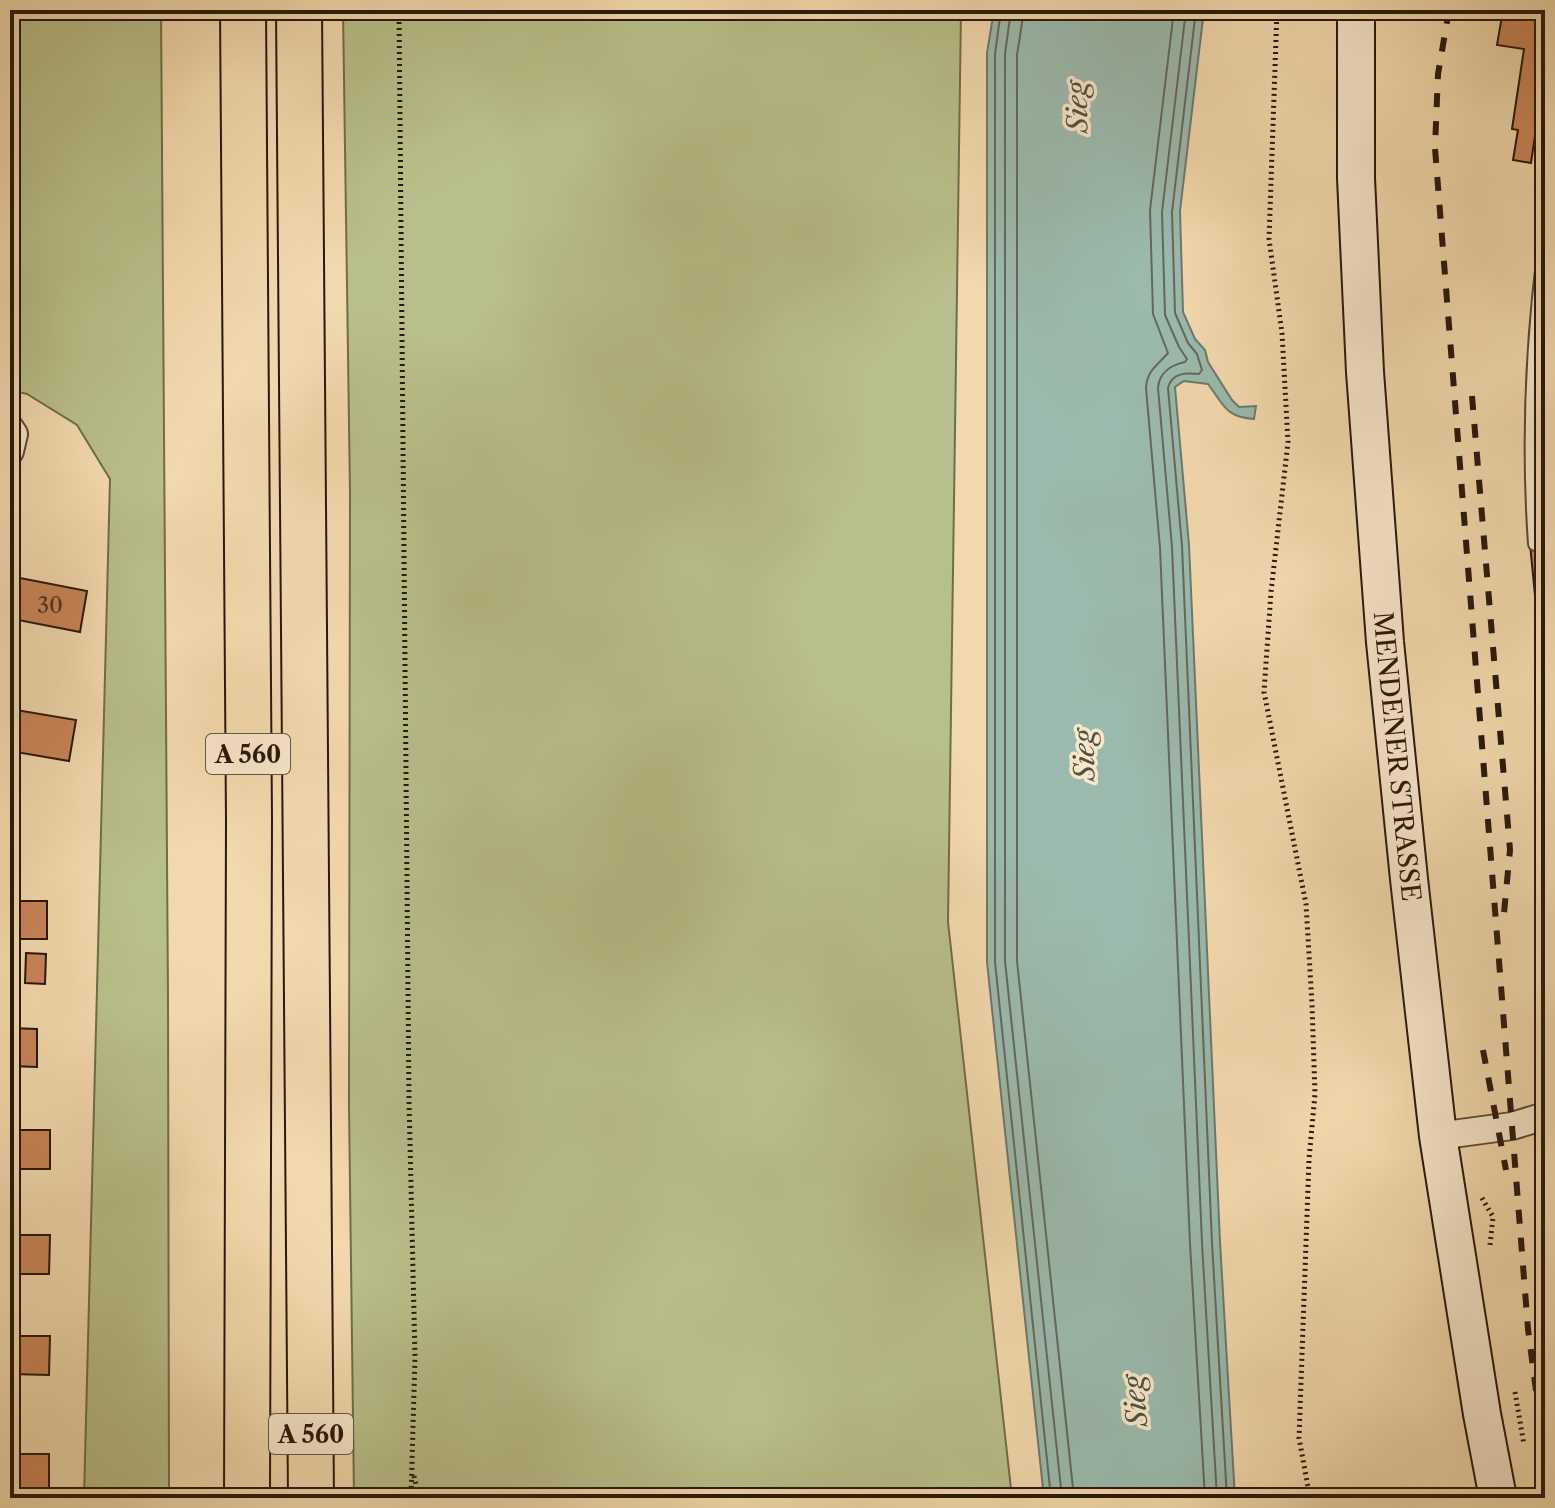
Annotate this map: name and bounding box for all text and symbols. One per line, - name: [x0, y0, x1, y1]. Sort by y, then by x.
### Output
- water label: Sieg: [1060, 78, 1094, 135]
- house number: 30: [37, 592, 63, 619]
- street label: MENDENER STRASSE: [1367, 610, 1427, 903]
- water label: Sieg: [1067, 726, 1101, 783]
- road number: A 560: [206, 734, 290, 774]
- water label: Sieg: [1115, 1371, 1155, 1430]
- road number: A 560: [269, 1414, 353, 1454]

